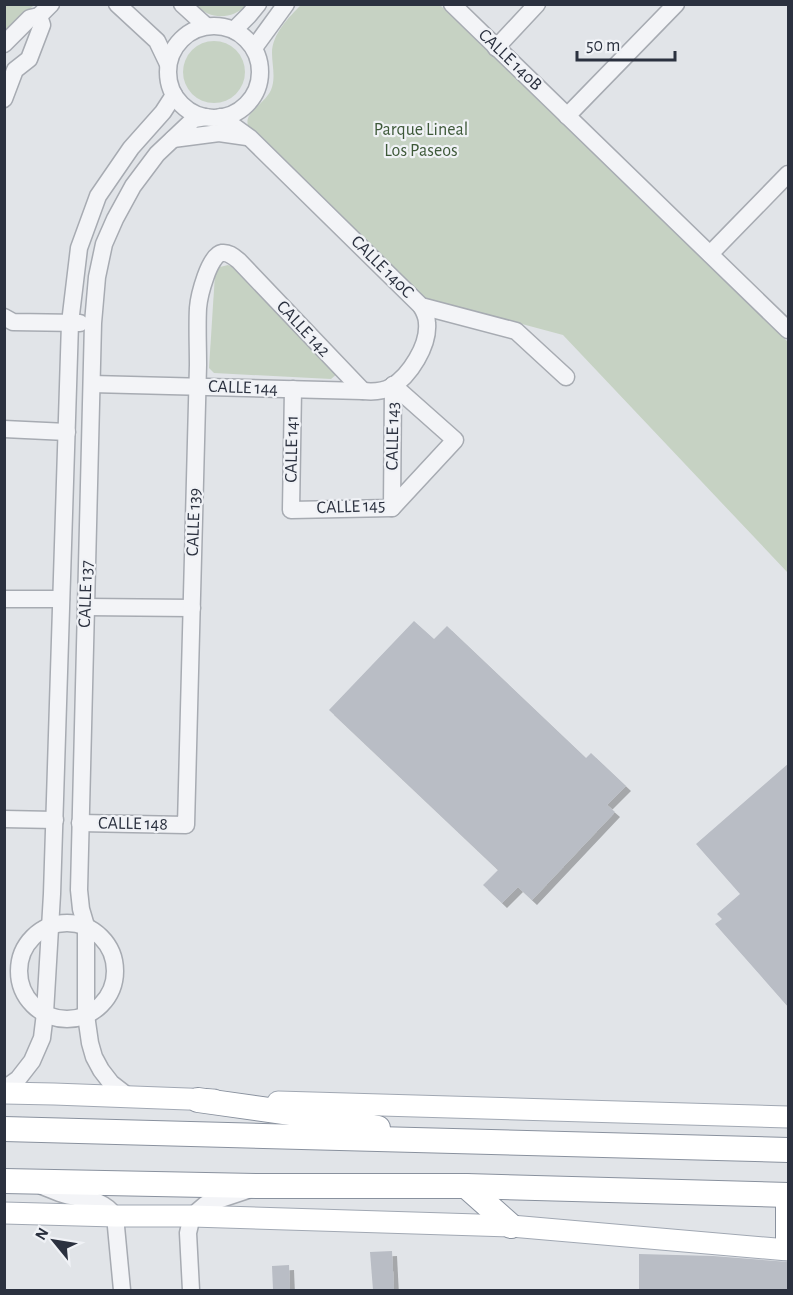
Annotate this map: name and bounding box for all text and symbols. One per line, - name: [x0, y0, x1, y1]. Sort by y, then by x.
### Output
- scale bar: [577, 24, 674, 62]
- street label: CALLE 140B: [475, 26, 545, 94]
- text: 50 m: [586, 37, 620, 55]
- park label: Parque Lineal Los Paseos: [374, 121, 468, 160]
- street label: CALLE 140C: [347, 232, 417, 302]
- street label: CALLE 142: [273, 297, 333, 361]
- street label: CALLE 144: [208, 378, 279, 398]
- street label: CALLE 143: [383, 402, 403, 470]
- street label: CALLE 141: [282, 415, 302, 483]
- street label: CALLE 139: [184, 487, 204, 557]
- street label: CALLE 145: [316, 497, 386, 517]
- street label: CALLE 137: [76, 560, 96, 628]
- street label: CALLE 148: [98, 814, 168, 834]
- north arrow: [24, 1211, 84, 1271]
- text: N: [32, 1225, 52, 1243]

